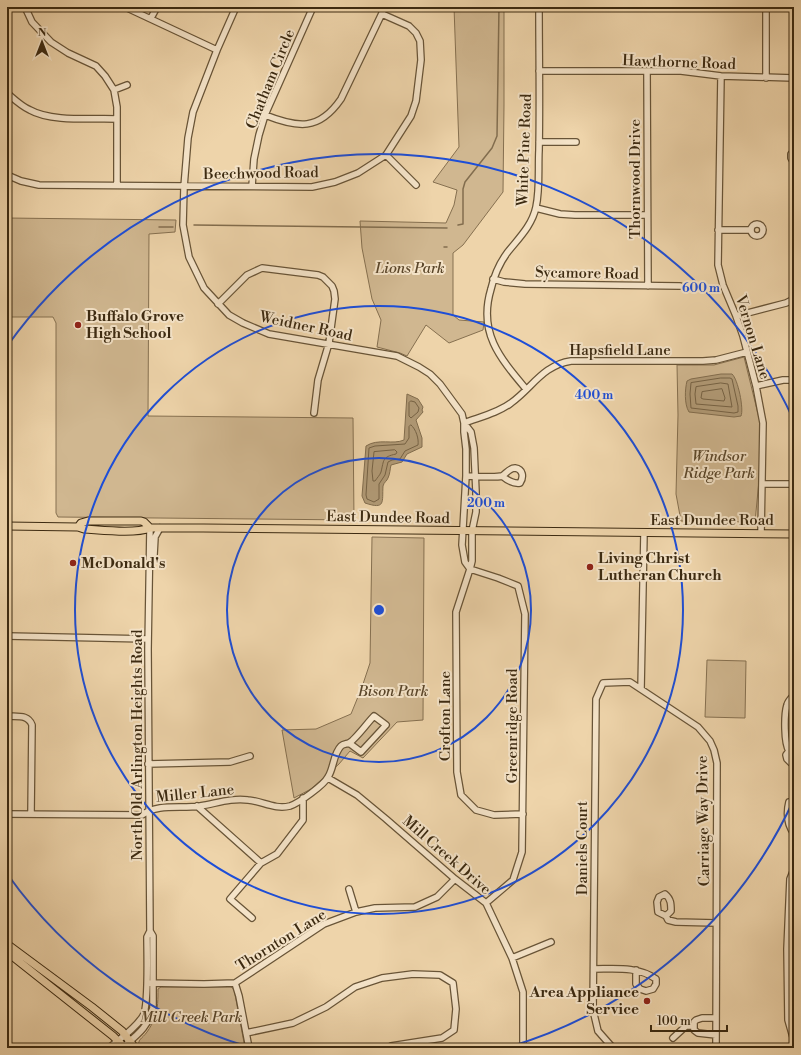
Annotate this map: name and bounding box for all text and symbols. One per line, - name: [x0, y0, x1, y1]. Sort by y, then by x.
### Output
- north arrow: [22, 22, 62, 62]
- text: N: [38, 26, 47, 40]
- street label: Chatham Circle: [242, 26, 299, 132]
- street label: Hawthorne Road: [622, 51, 737, 74]
- street label: White Pine Road: [513, 93, 536, 208]
- street label: Thornwood Drive: [626, 119, 645, 239]
- street label: Beechwood Road: [202, 163, 319, 184]
- park label: Lions Park: [374, 259, 445, 278]
- street label: Sycamore Road: [535, 263, 640, 284]
- text: 600 m: [682, 281, 720, 296]
- street label: Vernon Lane: [730, 292, 774, 382]
- place label: Buffalo Grove High School: [86, 307, 184, 343]
- street label: Weidner Road: [257, 307, 355, 346]
- marker: Buffalo Grove High School: [73, 320, 83, 330]
- street label: Hapsfield Lane: [569, 341, 671, 360]
- text: 400 m: [575, 388, 613, 403]
- park label: Windsor Ridge Park: [682, 447, 755, 483]
- text: 200 m: [467, 496, 505, 511]
- street label: East Dundee Road: [326, 507, 450, 528]
- street label: East Dundee Road: [650, 511, 774, 530]
- place label: Living Christ Lutheran Church: [598, 549, 722, 585]
- place label: McDonald's: [81, 554, 165, 573]
- marker: McDonald's: [68, 558, 78, 568]
- marker: Living Christ Lutheran Church: [585, 562, 595, 572]
- centre of rings: [372, 603, 386, 617]
- street label: North Old Arlington Heights Road: [128, 629, 147, 860]
- street label: Greenridge Road: [503, 668, 522, 783]
- street label: Crofton Lane: [436, 671, 455, 761]
- park label: Bison Park: [357, 682, 428, 701]
- street label: Carriage Way Drive: [693, 755, 714, 887]
- street label: Miller Lane: [155, 780, 235, 807]
- street label: Daniels Court: [573, 800, 592, 895]
- street label: Mill Creek Drive: [399, 812, 495, 899]
- street label: Thornton Lane: [233, 905, 330, 976]
- place label: Area Appliance Service: [529, 983, 639, 1019]
- marker: Area Appliance Service: [642, 996, 652, 1006]
- scale bar: [651, 1007, 727, 1033]
- park label: Mill Creek Park: [140, 1008, 243, 1027]
- text: 100 m: [657, 1014, 691, 1029]

